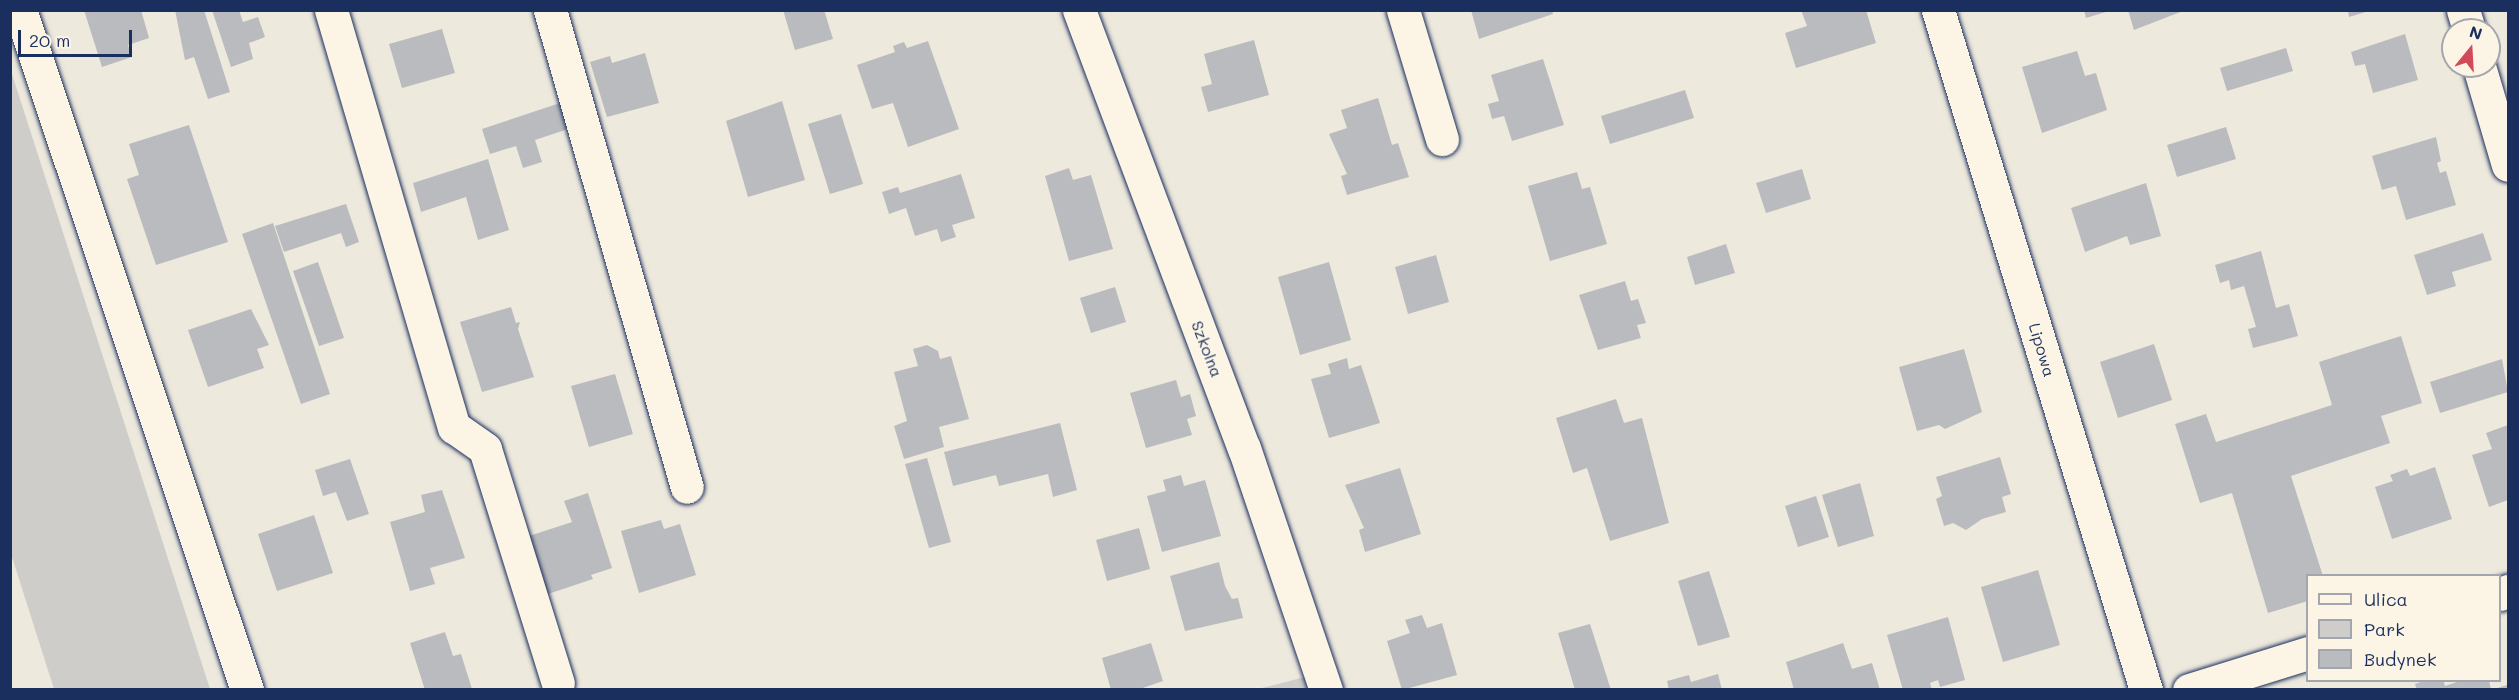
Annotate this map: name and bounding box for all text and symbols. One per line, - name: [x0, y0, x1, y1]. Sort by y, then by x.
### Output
- scale bar: [21, 18, 135, 56]
- north arrow: [2441, 18, 2501, 78]
- text: N: [2467, 20, 2485, 44]
- text: 20 m: [29, 28, 70, 52]
- street label: Szkolna: [1188, 318, 1226, 380]
- street label: Lipowa: [2025, 321, 2059, 379]
- legend: [2306, 574, 2501, 682]
- text: Ulica: [2364, 587, 2408, 611]
- text: Park: [2364, 617, 2405, 641]
- text: Budynek: [2364, 647, 2437, 671]

